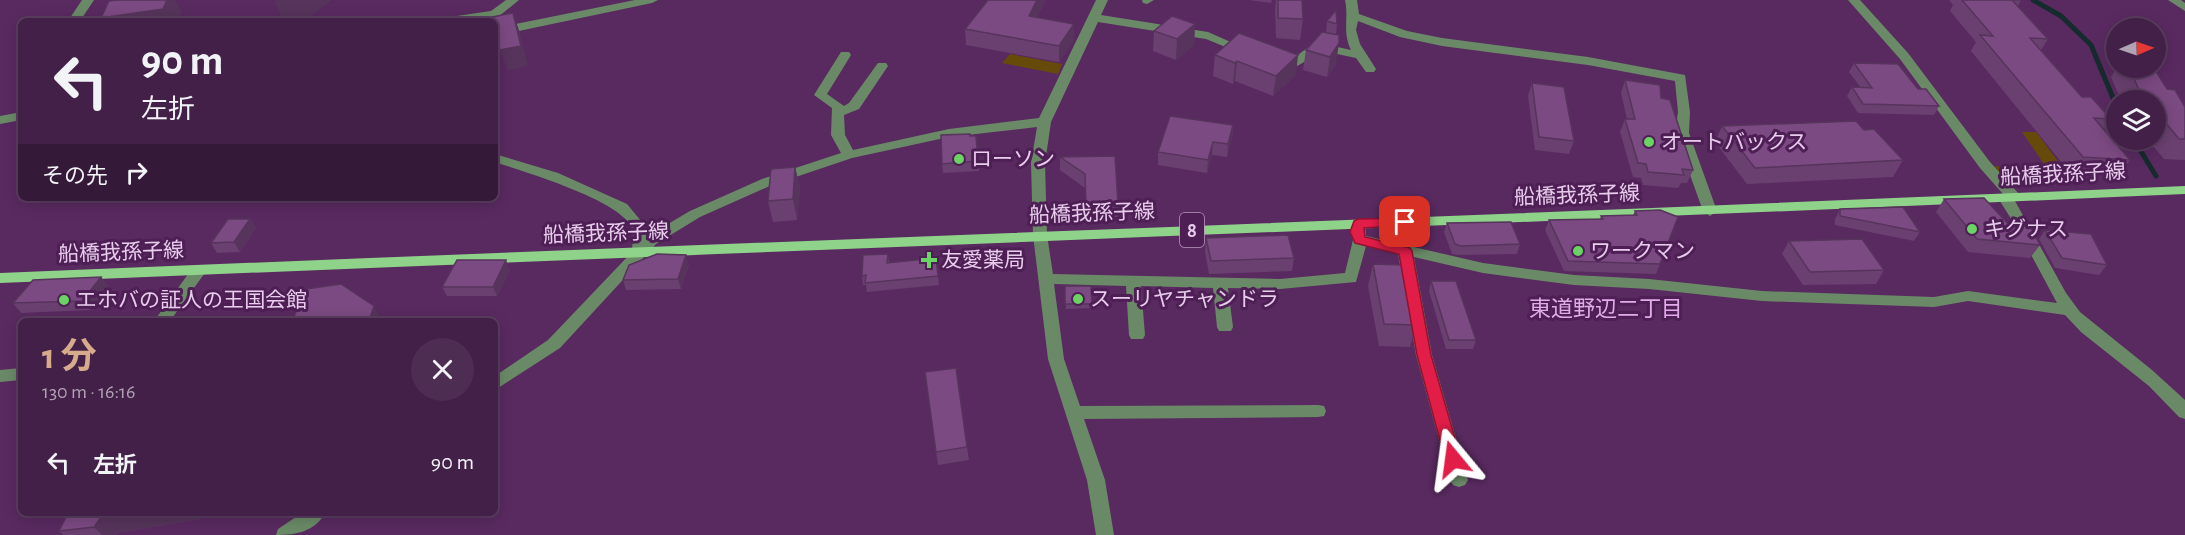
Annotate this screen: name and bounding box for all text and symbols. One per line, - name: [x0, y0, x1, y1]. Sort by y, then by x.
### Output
- north arrow: [2106, 18, 2166, 78]
- map controls: [2106, 18, 2166, 150]
- text: 90 m: [141, 40, 223, 82]
- icon: left: [42, 42, 120, 120]
- button: layers: [2106, 90, 2166, 150]
- text: 左折: [141, 96, 195, 123]
- place label: オートバックス: [1661, 131, 1807, 153]
- marker: オートバックス: [1642, 135, 1656, 149]
- place label: ローソン: [971, 149, 1055, 170]
- marker: ローソン: [952, 152, 966, 166]
- icon: right: [120, 156, 153, 189]
- street label: 船橋我孫子線: [2000, 160, 2126, 188]
- text: その先: [42, 165, 108, 187]
- street label: 船橋我孫子線: [1514, 182, 1640, 208]
- pin: [1379, 196, 1430, 247]
- street label: 船橋我孫子線: [1029, 200, 1155, 226]
- icon: arrive: [1388, 205, 1421, 238]
- road number: 8: [1180, 213, 1204, 247]
- place label: キグナス: [1984, 218, 2068, 240]
- street label: 船橋我孫子線: [543, 220, 669, 246]
- marker: キグナス: [1965, 222, 1979, 236]
- street label: 船橋我孫子線: [58, 239, 184, 265]
- place label: ワークマン: [1590, 240, 1695, 262]
- marker: ワークマン: [1571, 244, 1585, 258]
- place label: 友愛薬局: [941, 249, 1025, 271]
- marker: 友愛薬局: [922, 253, 936, 267]
- place label: エホバの証人の王国会館: [76, 289, 307, 311]
- place label: スーリヤチャンドラ: [1090, 289, 1279, 310]
- marker: スーリヤチャンドラ: [1071, 292, 1085, 306]
- marker: エホバの証人の王国会館: [57, 293, 71, 307]
- district label: 東道野辺二丁目: [1529, 297, 1683, 320]
- button: close: [411, 338, 474, 401]
- text: 1 分: [42, 339, 96, 375]
- text: 130 m · 16:16: [42, 382, 135, 402]
- position arrow: [1421, 427, 1485, 491]
- icon: left: [42, 446, 75, 479]
- text: 90 m: [431, 451, 474, 473]
- text: 左折: [93, 454, 137, 476]

